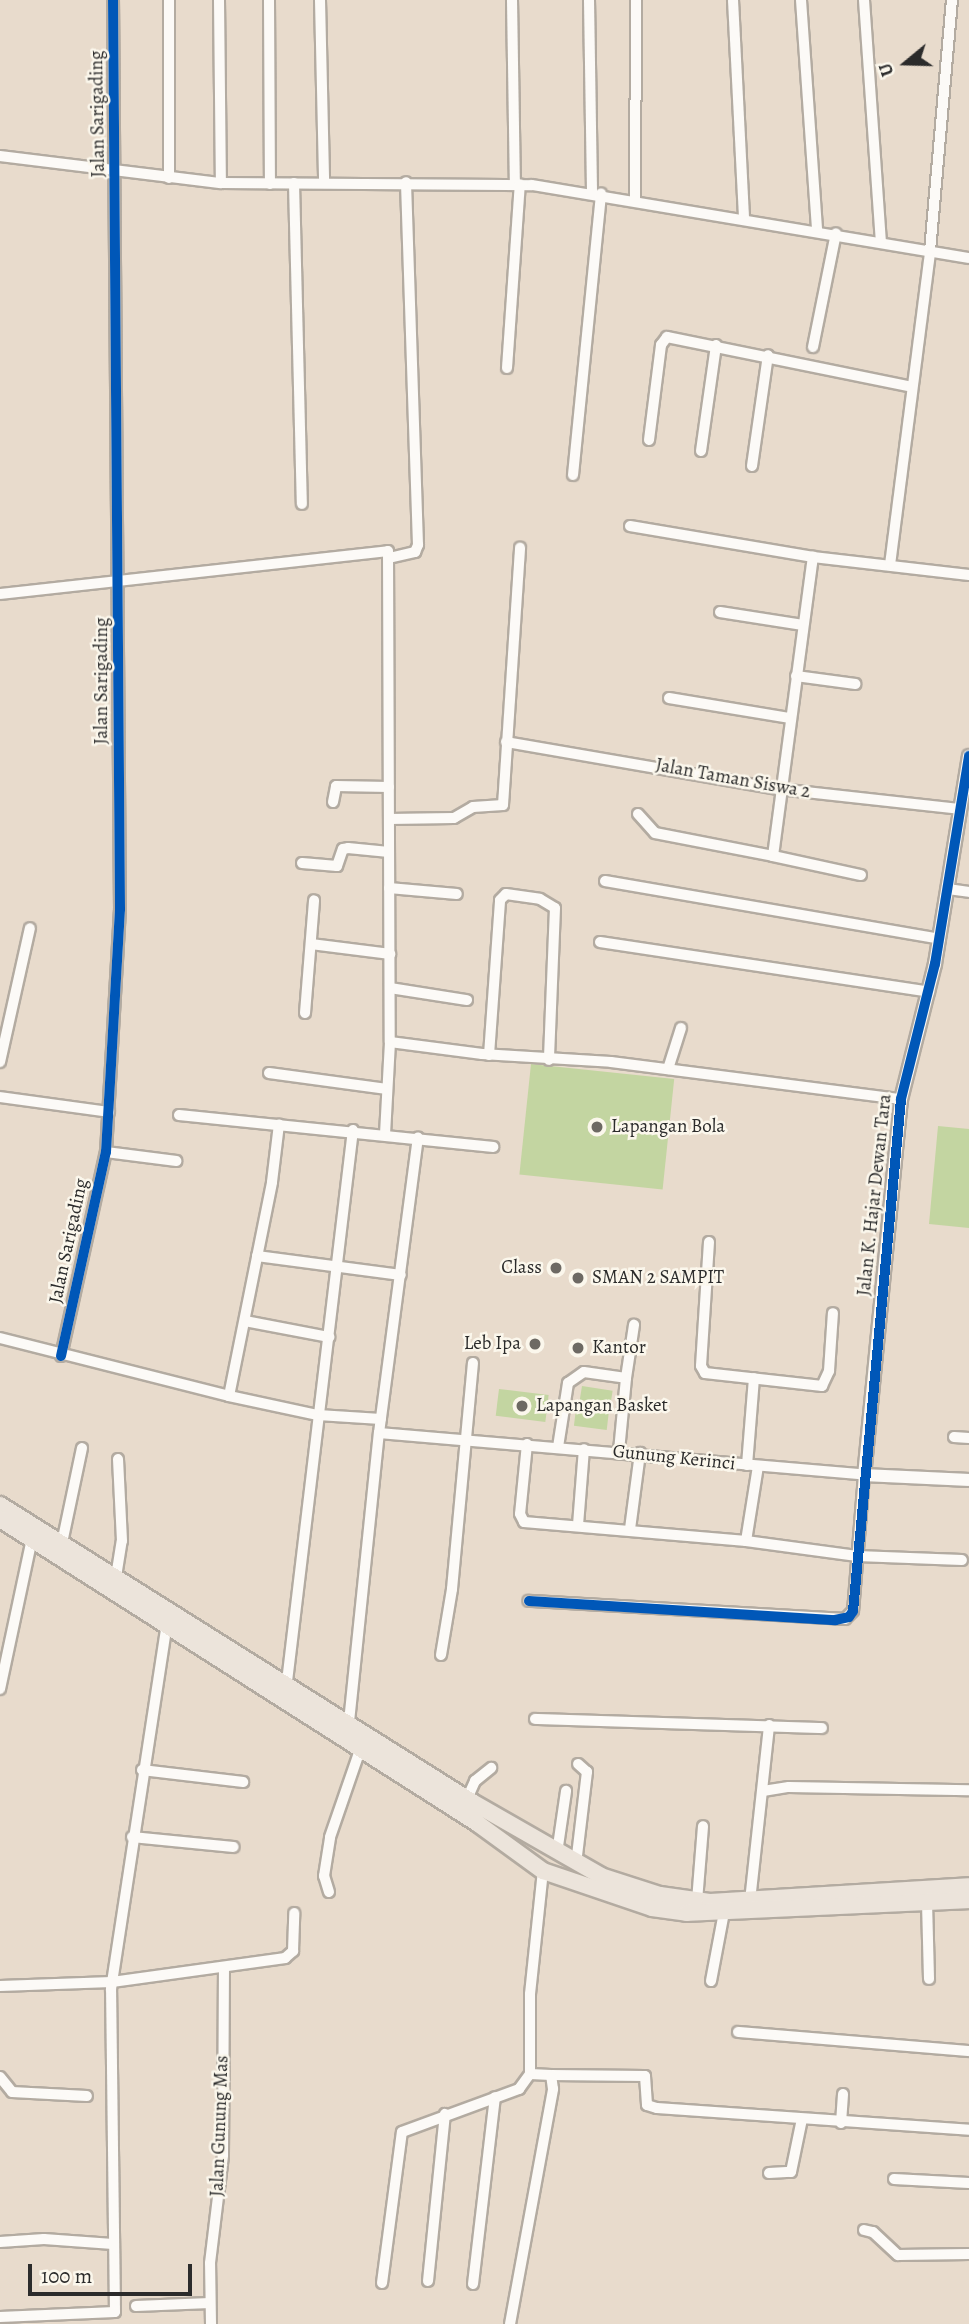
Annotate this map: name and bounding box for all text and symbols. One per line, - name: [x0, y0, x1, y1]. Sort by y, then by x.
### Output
- north arrow: [871, 28, 941, 98]
- street label: Jalan Sarigading: [85, 50, 111, 178]
- text: U: [872, 60, 900, 80]
- street label: Jalan Sarigading: [91, 618, 113, 744]
- street label: Jalan Taman Siswa 2: [654, 754, 812, 804]
- street label: Jalan K. Hajar Dewan Tara: [853, 1093, 897, 1297]
- place label: Lapangan Bola: [611, 1116, 725, 1138]
- marker: Lapangan Bola: [589, 1119, 605, 1135]
- street label: Jalan Sarigading: [45, 1177, 93, 1305]
- place label: Class: [501, 1257, 542, 1279]
- marker: Class: [548, 1260, 564, 1276]
- place label: SMAN 2 SAMPIT: [592, 1267, 724, 1289]
- marker: SMAN 2 SAMPIT: [570, 1270, 586, 1286]
- place label: Leb Ipa: [464, 1333, 521, 1355]
- marker: Leb Ipa: [527, 1336, 543, 1352]
- place label: Kantor: [592, 1337, 646, 1359]
- marker: Kantor: [570, 1340, 586, 1356]
- place label: Lapangan Basket: [536, 1395, 668, 1417]
- marker: Lapangan Basket: [514, 1398, 530, 1414]
- street label: Gunung Kerinci: [612, 1440, 736, 1476]
- street label: Jalan Gunung Mas: [206, 2055, 234, 2197]
- scale bar: [32, 2250, 196, 2294]
- text: 100 m: [41, 2262, 92, 2290]

